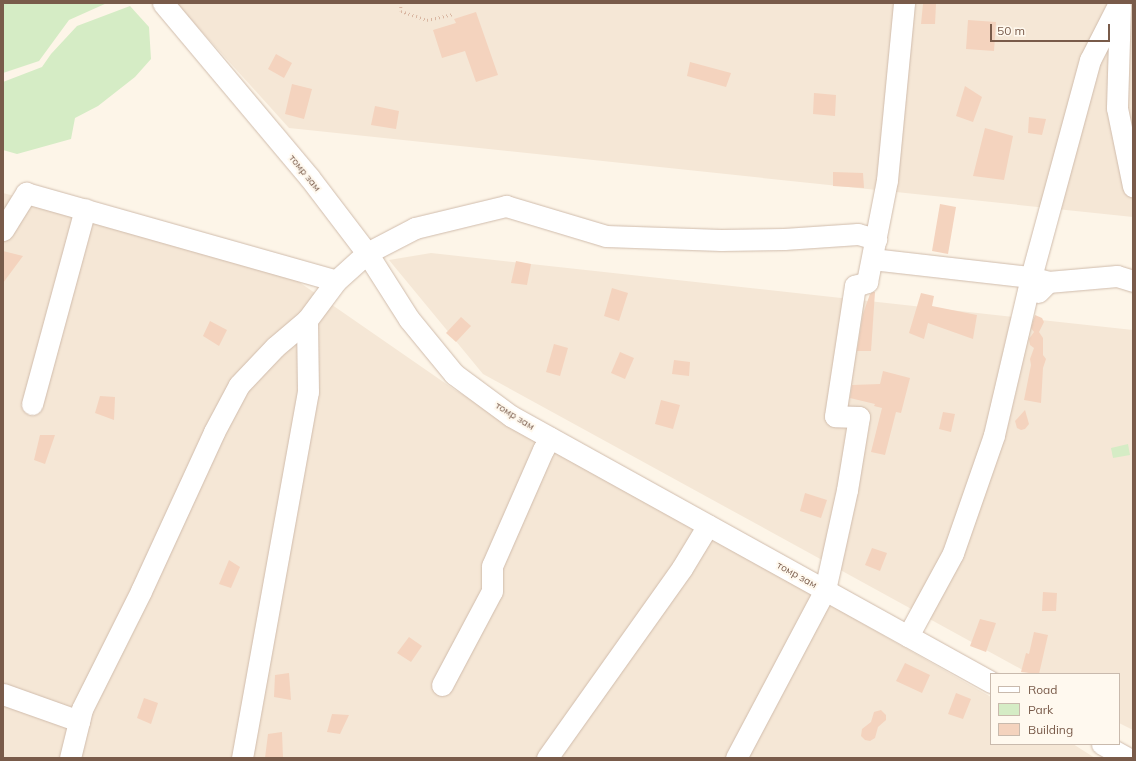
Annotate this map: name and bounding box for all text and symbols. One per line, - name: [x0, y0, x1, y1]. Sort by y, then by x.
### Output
- scale bar: [992, 16, 1112, 42]
- text: 50 m: [997, 23, 1025, 38]
- street label: томр зам: [287, 152, 323, 194]
- street label: томр зам: [493, 399, 537, 433]
- street label: томр зам: [775, 559, 819, 591]
- legend: [990, 673, 1120, 745]
- text: Road: [1028, 682, 1057, 697]
- text: Park: [1028, 702, 1053, 717]
- text: Building: [1028, 722, 1073, 737]

